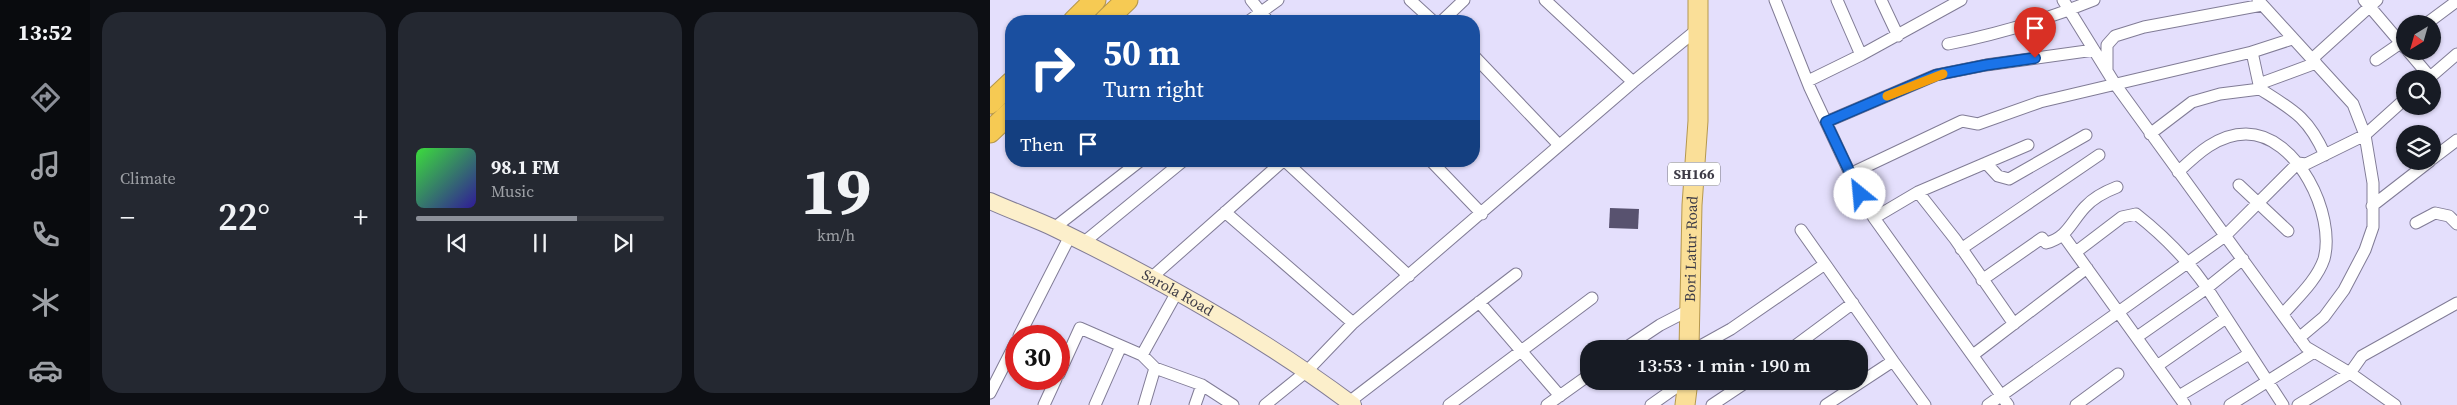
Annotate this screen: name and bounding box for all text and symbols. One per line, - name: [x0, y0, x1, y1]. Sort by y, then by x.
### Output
- pin: [2014, 7, 2056, 58]
- icon: arrive: [2021, 14, 2049, 42]
- north arrow: [2396, 15, 2441, 60]
- map controls: [2396, 15, 2441, 170]
- text: 13:52: [18, 17, 72, 47]
- text: 50 m: [1103, 29, 1180, 77]
- icon: right: [1020, 35, 1085, 100]
- button: search: [2396, 70, 2441, 115]
- text: Turn right: [1103, 74, 1204, 104]
- icon: directions: [28, 80, 63, 115]
- button: layers: [2396, 125, 2441, 170]
- icon: arrive: [1074, 130, 1102, 158]
- text: Then: [1020, 131, 1064, 157]
- text: 19: [801, 147, 871, 236]
- icon: music: [28, 148, 63, 183]
- text: 98.1 FM: [491, 154, 560, 180]
- road number: SH166: [1668, 162, 1720, 185]
- text: Climate: [120, 167, 176, 189]
- position arrow: [1833, 167, 1885, 219]
- text: Music: [491, 180, 534, 202]
- text: 22°: [218, 191, 270, 243]
- street label: Bori Latur Road: [1679, 195, 1703, 302]
- text: −: [120, 198, 135, 236]
- text: +: [353, 198, 368, 236]
- icon: phone: [28, 217, 63, 252]
- text: km/h: [817, 224, 855, 246]
- icon: previous: [443, 229, 471, 257]
- icon: pause: [526, 229, 554, 257]
- icon: next: [609, 229, 637, 257]
- street label: Sarola Road: [1138, 264, 1218, 321]
- icon: climate: [28, 285, 63, 320]
- speed limit sign: 30: [1005, 325, 1070, 390]
- text: 13:53 · 1 min · 190 m: [1637, 352, 1811, 378]
- icon: car: [28, 353, 63, 388]

